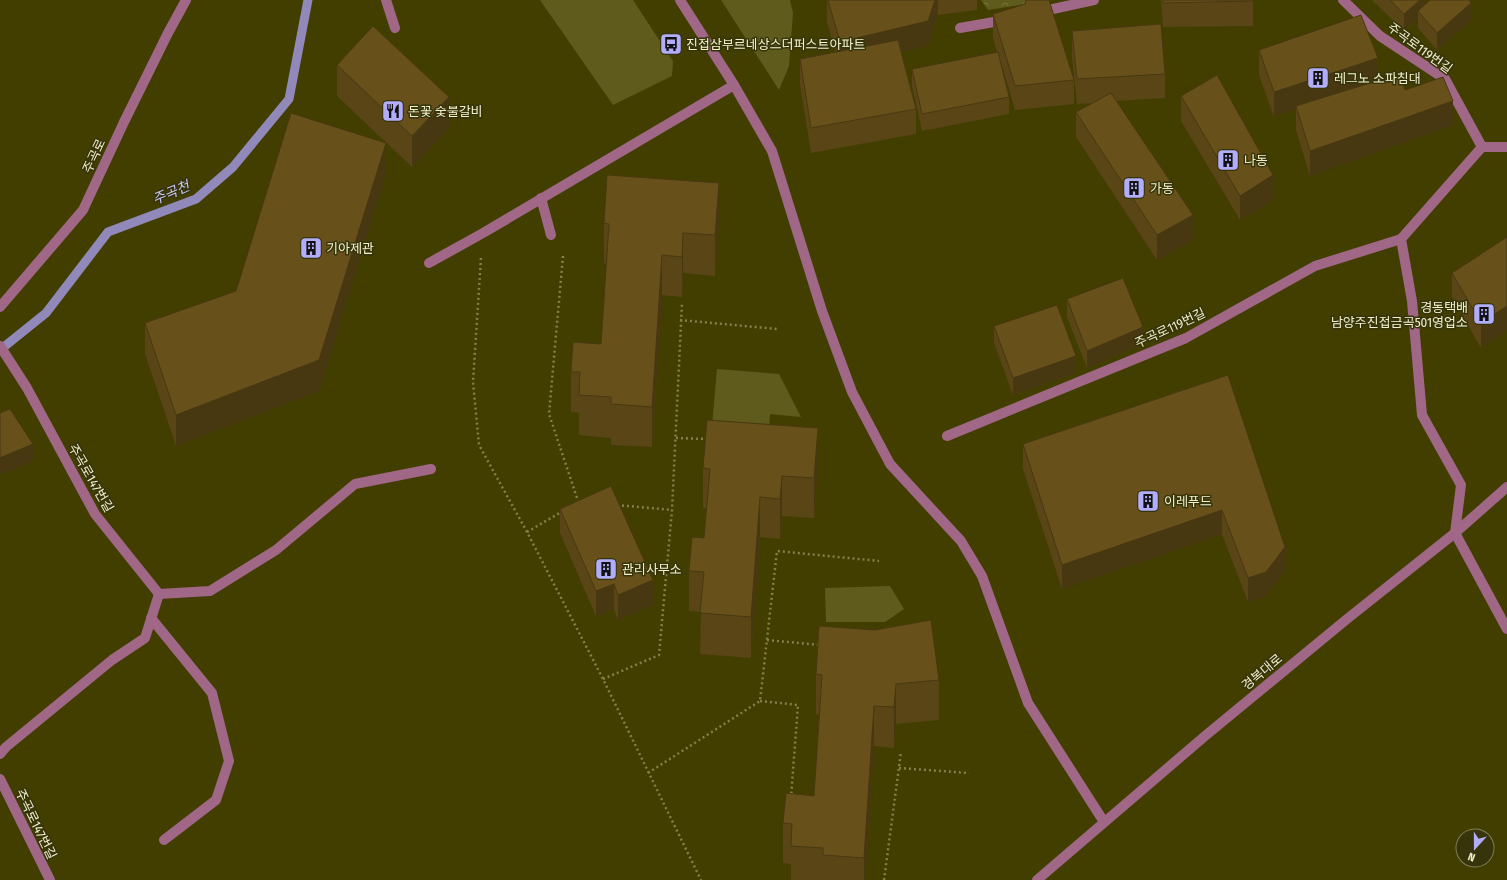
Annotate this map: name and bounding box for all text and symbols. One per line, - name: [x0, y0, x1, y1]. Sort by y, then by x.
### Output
- street label: 주곡로119번길: [1385, 20, 1455, 76]
- bus stop icon: 진접삼부르네상스더퍼스트아파트: [658, 31, 684, 57]
- place label: 진접삼부르네상스더퍼스트아파트: [686, 37, 865, 52]
- building icon: 레그노 소파침대: [1305, 65, 1331, 91]
- place label: 레그노 소파침대: [1334, 71, 1421, 86]
- restaurant icon: 돈꽃 숯불갈비: [380, 98, 406, 124]
- place label: 돈꽃 숯불갈비: [408, 104, 483, 119]
- street label: 주곡로: [80, 137, 108, 175]
- building icon: 나동: [1215, 147, 1241, 173]
- place label: 나동: [1244, 153, 1268, 168]
- building icon: 가동: [1121, 175, 1147, 201]
- water label: 주곡천: [150, 177, 193, 208]
- place label: 가동: [1150, 181, 1174, 196]
- building icon: 기아제관: [298, 235, 324, 261]
- place label: 기아제관: [326, 241, 374, 256]
- place label: 경동택배 남양주진접금곡501영업소: [1331, 300, 1468, 330]
- building icon: 경동택배 남양주진접금곡501영업소: [1471, 301, 1497, 327]
- street label: 주곡로119번길: [1132, 305, 1208, 351]
- street label: 주곡로147번길: [65, 441, 117, 515]
- building icon: 이레푸드: [1135, 488, 1161, 514]
- place label: 이레푸드: [1164, 494, 1212, 509]
- building icon: 관리사무소: [593, 556, 619, 582]
- place label: 관리사무소: [622, 562, 682, 577]
- street label: 경복대로: [1239, 651, 1285, 693]
- street label: 주곡로147번길: [13, 786, 59, 862]
- north arrow: [1455, 828, 1495, 868]
- text: N: [1466, 850, 1477, 864]

